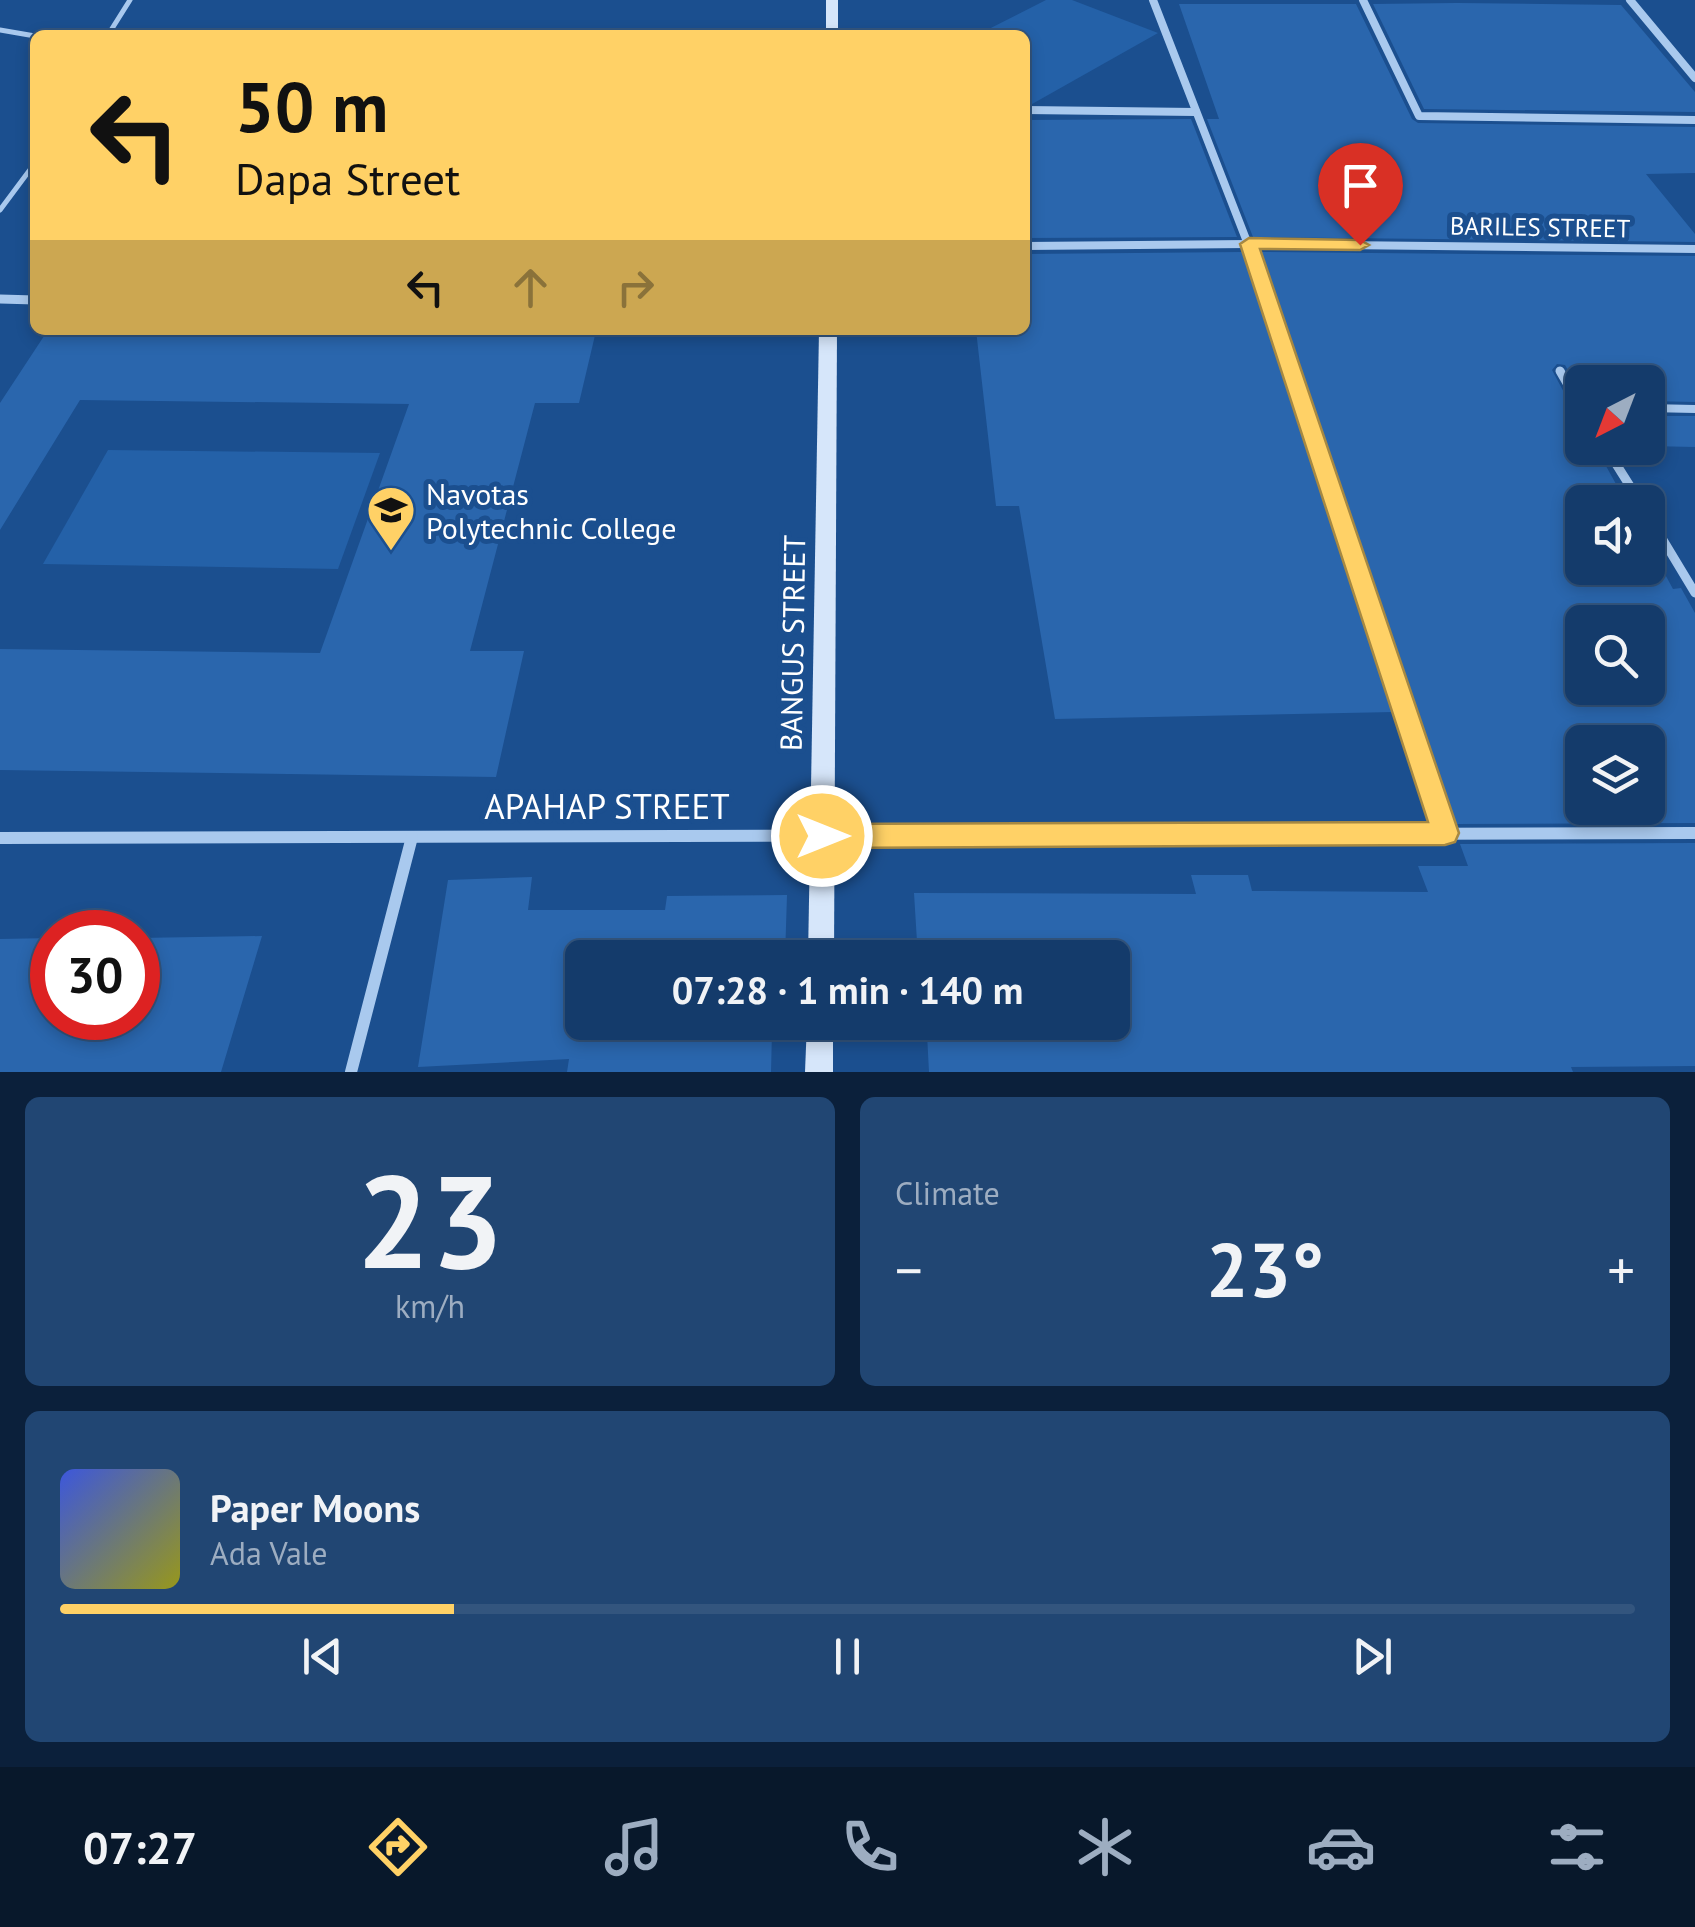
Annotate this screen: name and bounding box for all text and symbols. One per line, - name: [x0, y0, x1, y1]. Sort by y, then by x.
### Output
- text: 50 m: [235, 61, 388, 151]
- icon: left: [70, 70, 200, 200]
- pin: [1318, 143, 1403, 246]
- text: Dapa Street: [235, 149, 460, 207]
- icon: arrive: [1333, 158, 1388, 213]
- street label: BARILES STREET: [1450, 209, 1631, 245]
- icon: left: [398, 260, 453, 315]
- icon: ahead: [503, 260, 558, 315]
- icon: right: [608, 260, 663, 315]
- north arrow: [1565, 365, 1665, 465]
- map controls: [1565, 365, 1665, 825]
- place label: Navotas Polytechnic College: [426, 474, 676, 547]
- school or university icon: Navotas Polytechnic College: [365, 484, 417, 552]
- button: sound: [1565, 485, 1665, 585]
- street label: BANGUS STREET: [771, 534, 813, 752]
- button: search: [1565, 605, 1665, 705]
- button: layers: [1565, 725, 1665, 825]
- street label: APAHAP STREET: [484, 783, 730, 829]
- position arrow: [770, 784, 874, 888]
- speed limit sign: 30: [30, 910, 160, 1040]
- text: 07:28 · 1 min · 140 m: [672, 965, 1023, 1014]
- text: 23: [356, 1136, 504, 1304]
- text: Climate: [895, 1172, 1000, 1214]
- text: 23°: [1206, 1221, 1324, 1318]
- text: −: [895, 1234, 923, 1305]
- text: +: [1607, 1234, 1635, 1305]
- text: km/h: [395, 1285, 465, 1327]
- text: Paper Moons: [210, 1483, 420, 1532]
- text: Ada Vale: [210, 1532, 327, 1574]
- icon: previous: [295, 1629, 350, 1684]
- icon: pause: [820, 1629, 875, 1684]
- icon: next: [1345, 1629, 1400, 1684]
- icon: directions: [363, 1812, 433, 1882]
- icon: music: [599, 1812, 669, 1882]
- icon: phone: [835, 1812, 905, 1882]
- icon: climate: [1070, 1812, 1140, 1882]
- icon: car: [1306, 1812, 1376, 1882]
- icon: filters: [1542, 1812, 1612, 1882]
- text: 07:27: [83, 1818, 197, 1876]

